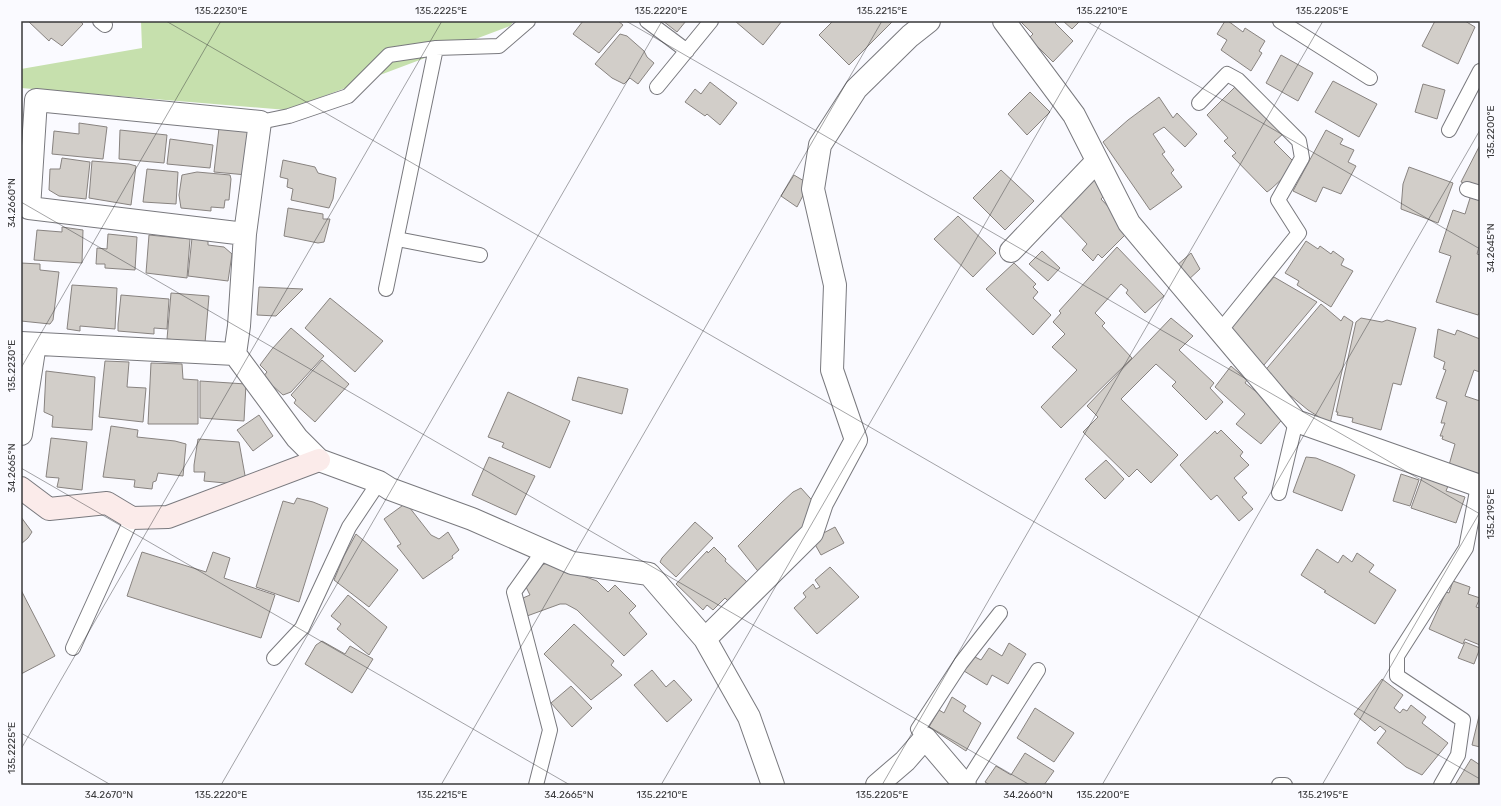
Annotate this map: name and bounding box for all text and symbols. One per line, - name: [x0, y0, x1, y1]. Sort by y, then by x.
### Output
- text: 135.2230°E: [195, 5, 247, 17]
- text: 135.2225°E: [415, 5, 467, 17]
- text: 135.2220°E: [635, 5, 687, 17]
- text: 135.2215°E: [857, 5, 907, 17]
- text: 135.2210°E: [1077, 5, 1127, 17]
- text: 135.2205°E: [1296, 5, 1348, 17]
- text: 135.2200°E: [1485, 105, 1497, 159]
- text: 34.2660°N: [6, 178, 18, 228]
- text: 34.2645°N: [1485, 223, 1497, 273]
- text: 135.2230°E: [6, 340, 18, 392]
- text: 34.2665°N: [6, 443, 18, 493]
- text: 135.2195°E: [1485, 489, 1497, 539]
- text: 135.2225°E: [6, 722, 18, 774]
- text: 34.2670°N: [85, 789, 133, 801]
- text: 135.2220°E: [195, 789, 247, 801]
- text: 135.2215°E: [417, 789, 467, 801]
- text: 34.2665°N: [544, 789, 594, 801]
- text: 135.2210°E: [637, 789, 687, 801]
- text: 135.2205°E: [856, 789, 908, 801]
- text: 34.2660°N: [1003, 789, 1053, 801]
- text: 135.2200°E: [1076, 789, 1130, 801]
- text: 135.2195°E: [1298, 789, 1348, 801]

